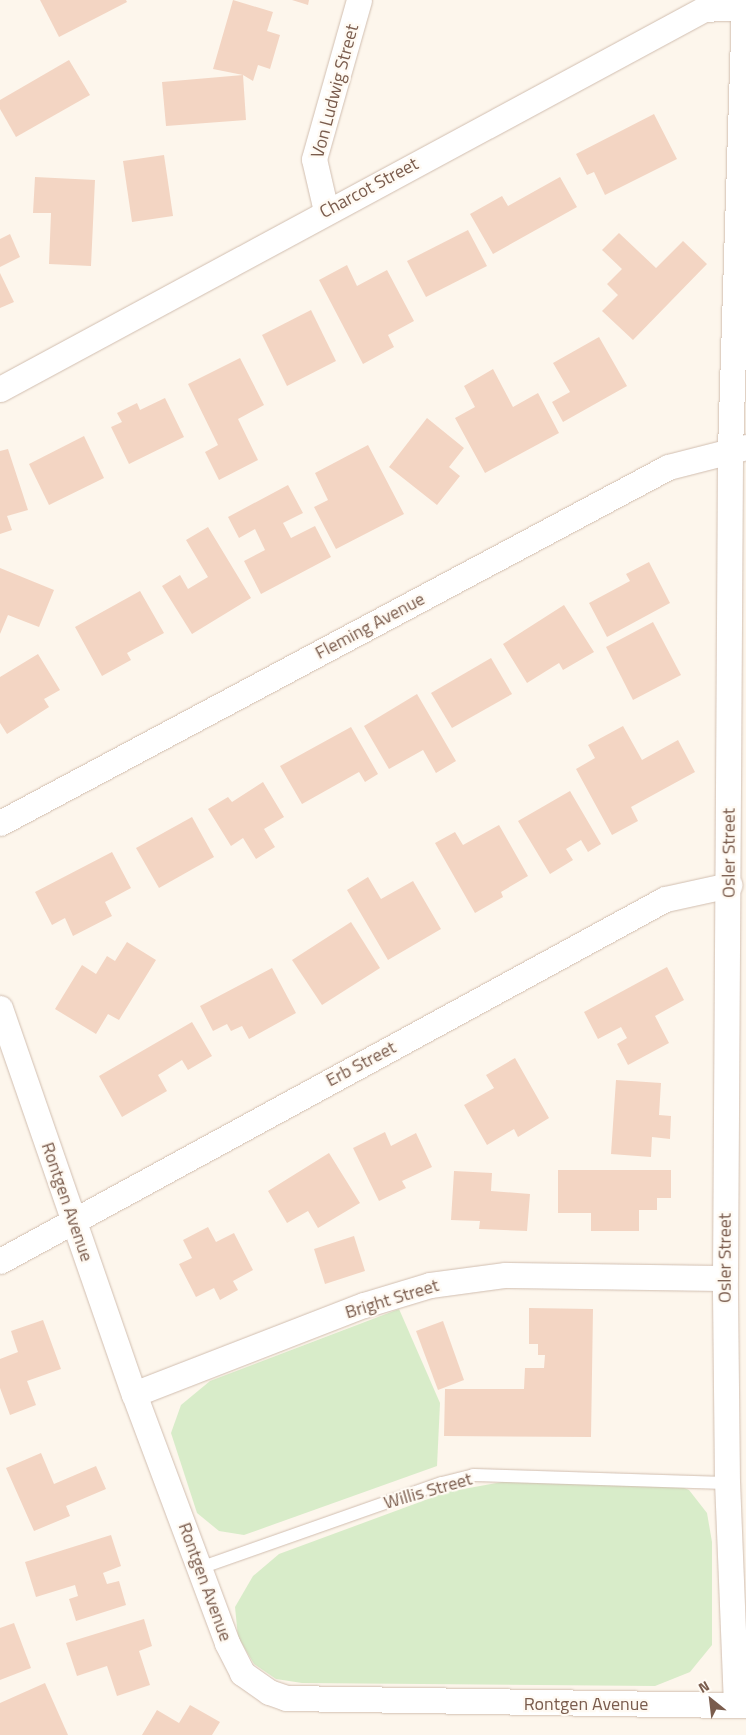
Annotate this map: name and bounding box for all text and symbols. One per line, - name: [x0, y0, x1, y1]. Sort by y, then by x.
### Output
- street label: Von Ludwig Street: [307, 22, 363, 160]
- street label: Charcot Street: [316, 153, 422, 223]
- street label: Fleming Avenue: [312, 588, 428, 664]
- street label: Osler Street: [718, 808, 740, 898]
- street label: Erb Street: [322, 1037, 400, 1091]
- street label: Rontgen Avenue: [37, 1140, 97, 1264]
- street label: Osler Street: [714, 1213, 736, 1303]
- street label: Bright Street: [343, 1275, 441, 1323]
- street label: Willis Street: [381, 1468, 475, 1514]
- street label: Rontgen Avenue: [174, 1520, 236, 1644]
- north arrow: [686, 1675, 736, 1725]
- text: N: [694, 1675, 713, 1698]
- street label: Rontgen Avenue: [524, 1693, 648, 1715]

